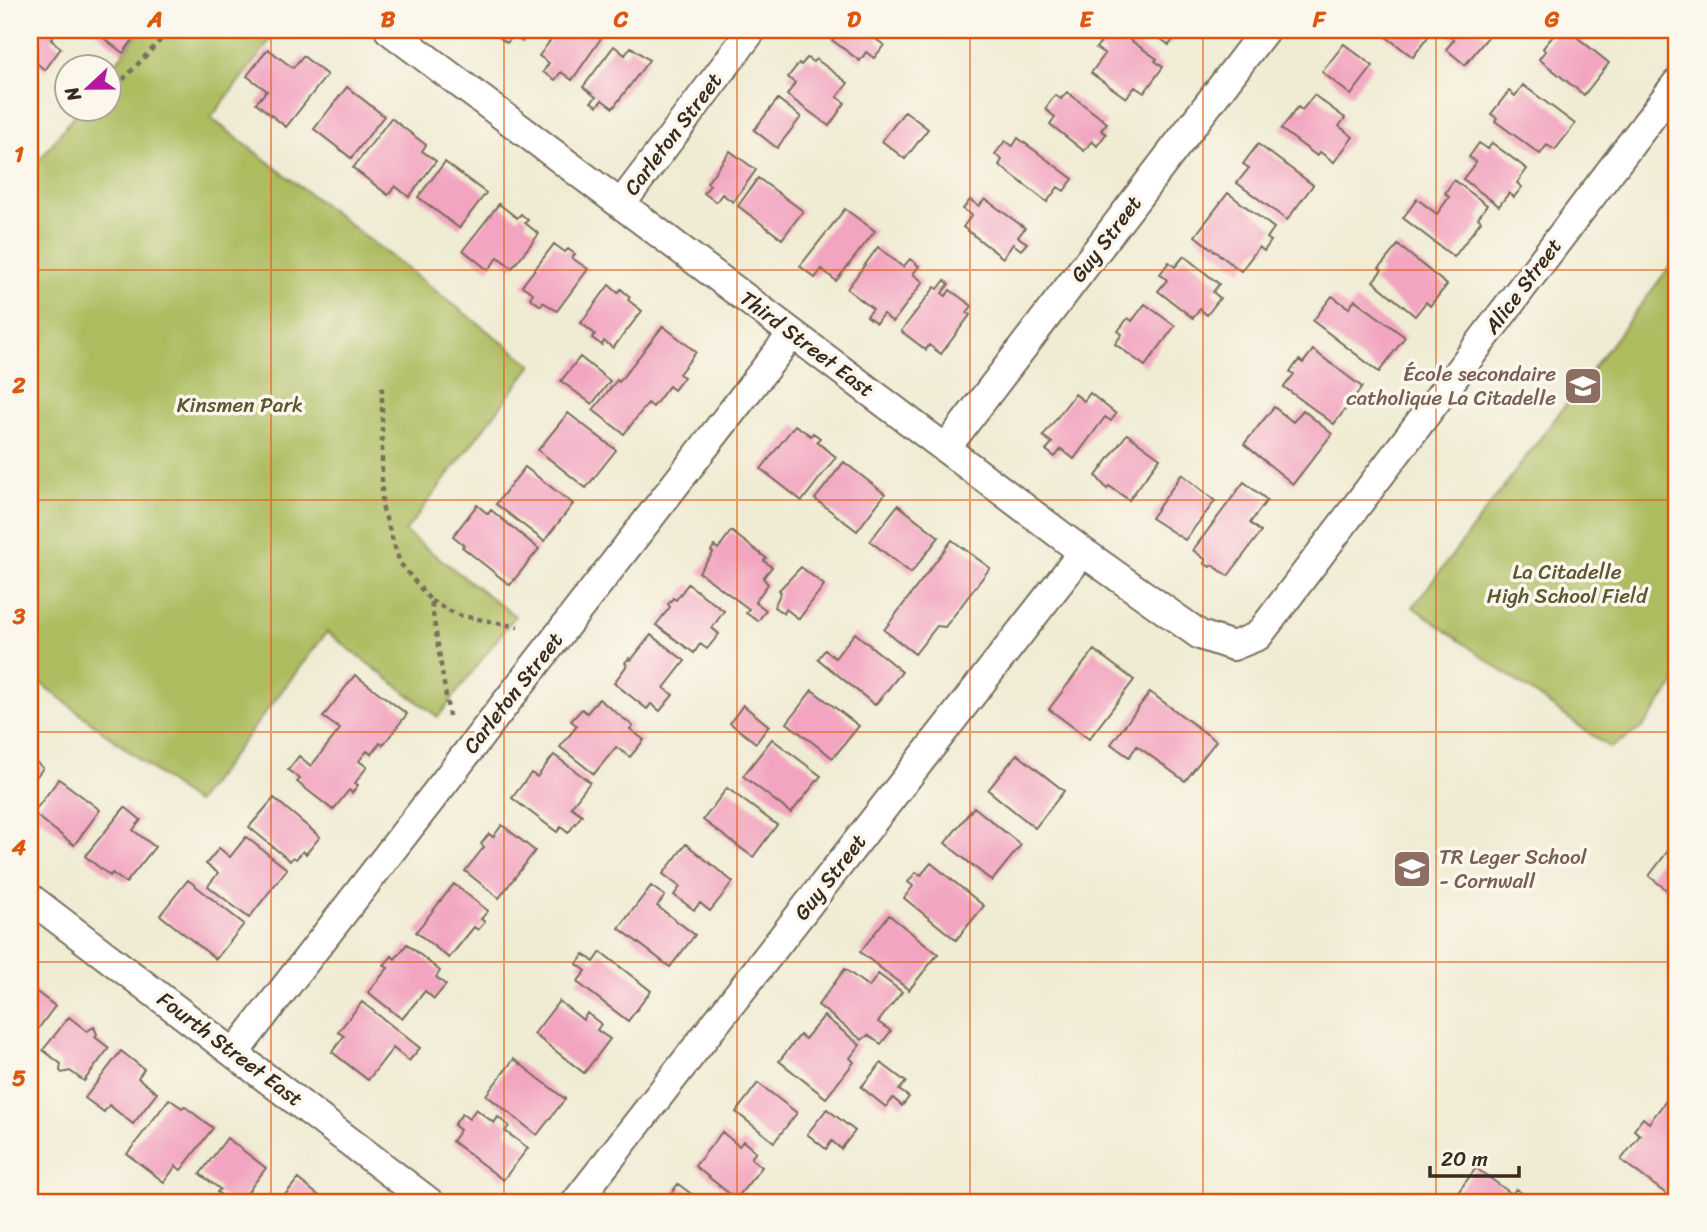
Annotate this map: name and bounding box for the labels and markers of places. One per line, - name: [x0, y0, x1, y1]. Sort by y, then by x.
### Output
- place label: École secondaire catholique La Citadelle: [1346, 355, 1556, 417]
- school or university icon: École secondaire catholique La Citadelle: [1562, 365, 1604, 407]
- place label: TR Leger School - Cornwall: [1439, 838, 1588, 900]
- school or university icon: TR Leger School - Cornwall: [1391, 848, 1433, 890]

